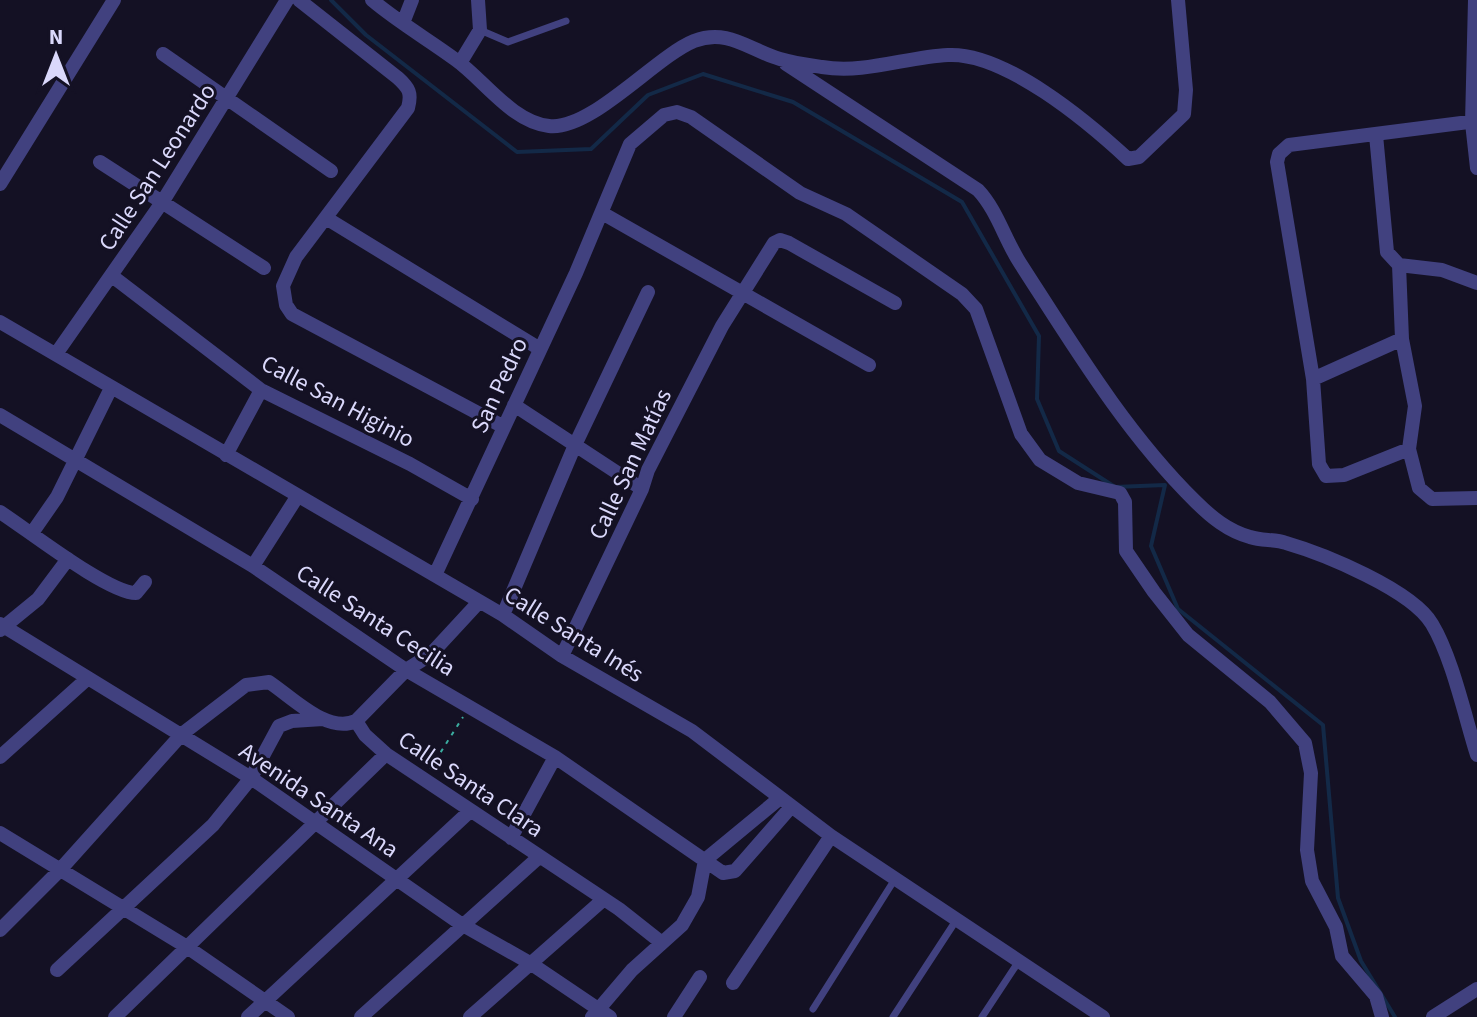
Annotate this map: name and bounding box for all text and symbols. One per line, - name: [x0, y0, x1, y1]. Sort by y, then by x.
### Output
- north arrow: [16, 16, 96, 96]
- text: N: [49, 21, 63, 53]
- street label: Calle San Leonardo: [90, 77, 225, 258]
- street label: San Pedro: [462, 332, 537, 439]
- street label: Calle San Higinio: [255, 346, 421, 457]
- street label: Calle San Matías: [580, 383, 681, 545]
- street label: Calle Santa Cecilia: [289, 556, 462, 685]
- street label: Calle Santa Inés: [497, 578, 650, 691]
- street label: Calle Santa Clara: [391, 723, 551, 846]
- street label: Avenida Santa Ana: [232, 734, 406, 867]

